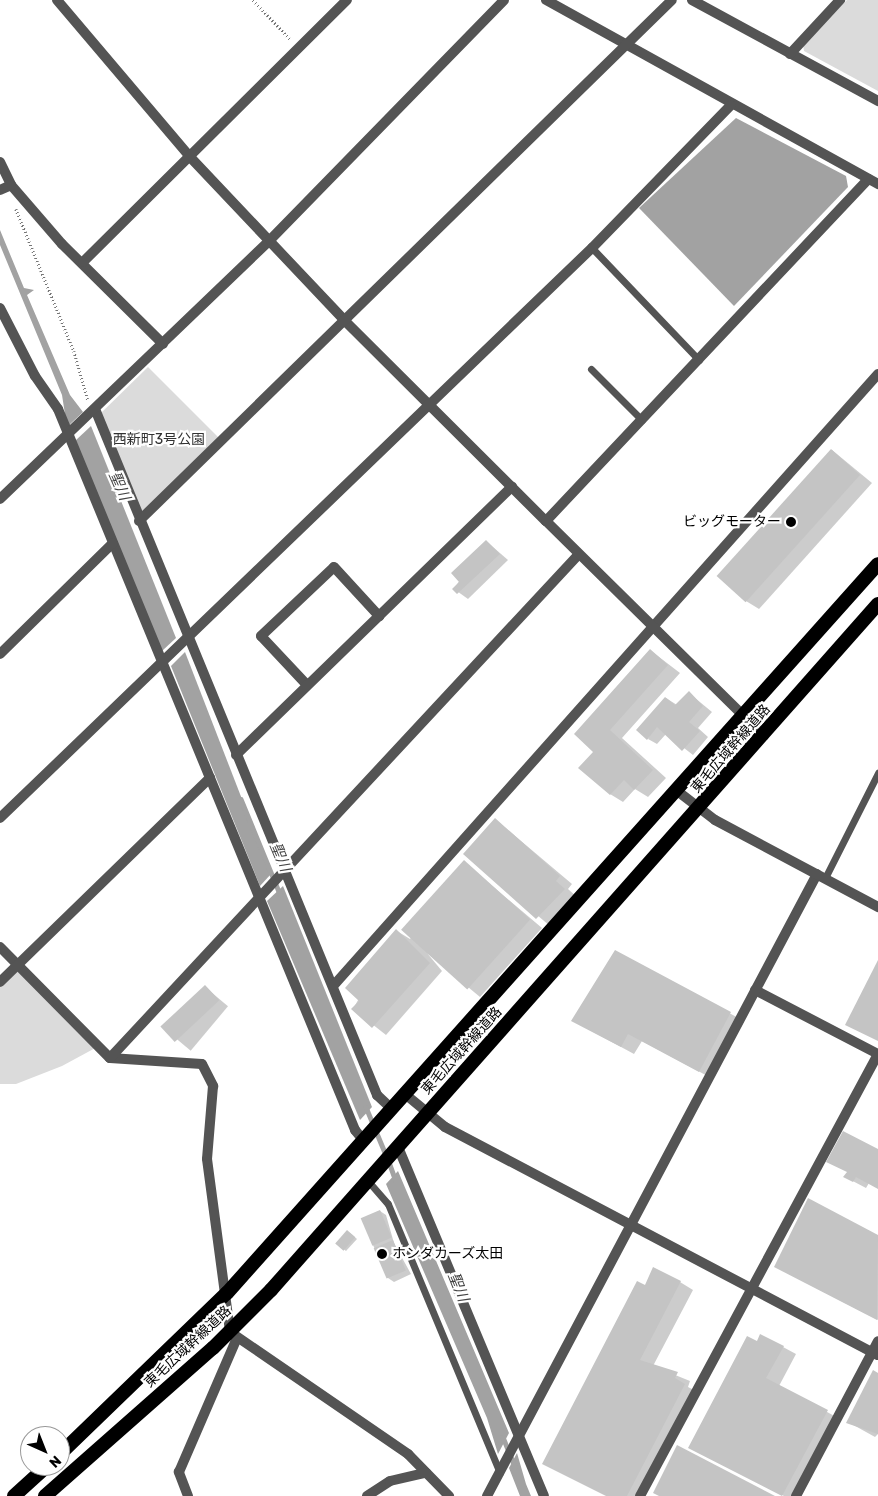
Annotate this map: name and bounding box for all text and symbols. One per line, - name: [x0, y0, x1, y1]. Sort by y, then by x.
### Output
- park label: 西新町3号公園: [113, 432, 205, 448]
- water label: 聖川: [105, 469, 133, 503]
- place label: ビッグモーター: [683, 514, 781, 530]
- marker: ビッグモーター: [785, 516, 797, 528]
- street label: 東毛広域幹線道路: [688, 701, 774, 797]
- water label: 聖川: [266, 840, 294, 874]
- street label: 東毛広域幹線道路: [418, 1004, 506, 1098]
- place label: ホンダカーズ太田: [392, 1246, 504, 1262]
- marker: ホンダカーズ太田: [376, 1248, 388, 1260]
- water label: 聖川: [444, 1270, 472, 1304]
- street label: 東毛広域幹線道路: [141, 1303, 235, 1391]
- north arrow: [20, 1426, 70, 1476]
- text: N: [46, 1452, 65, 1471]

